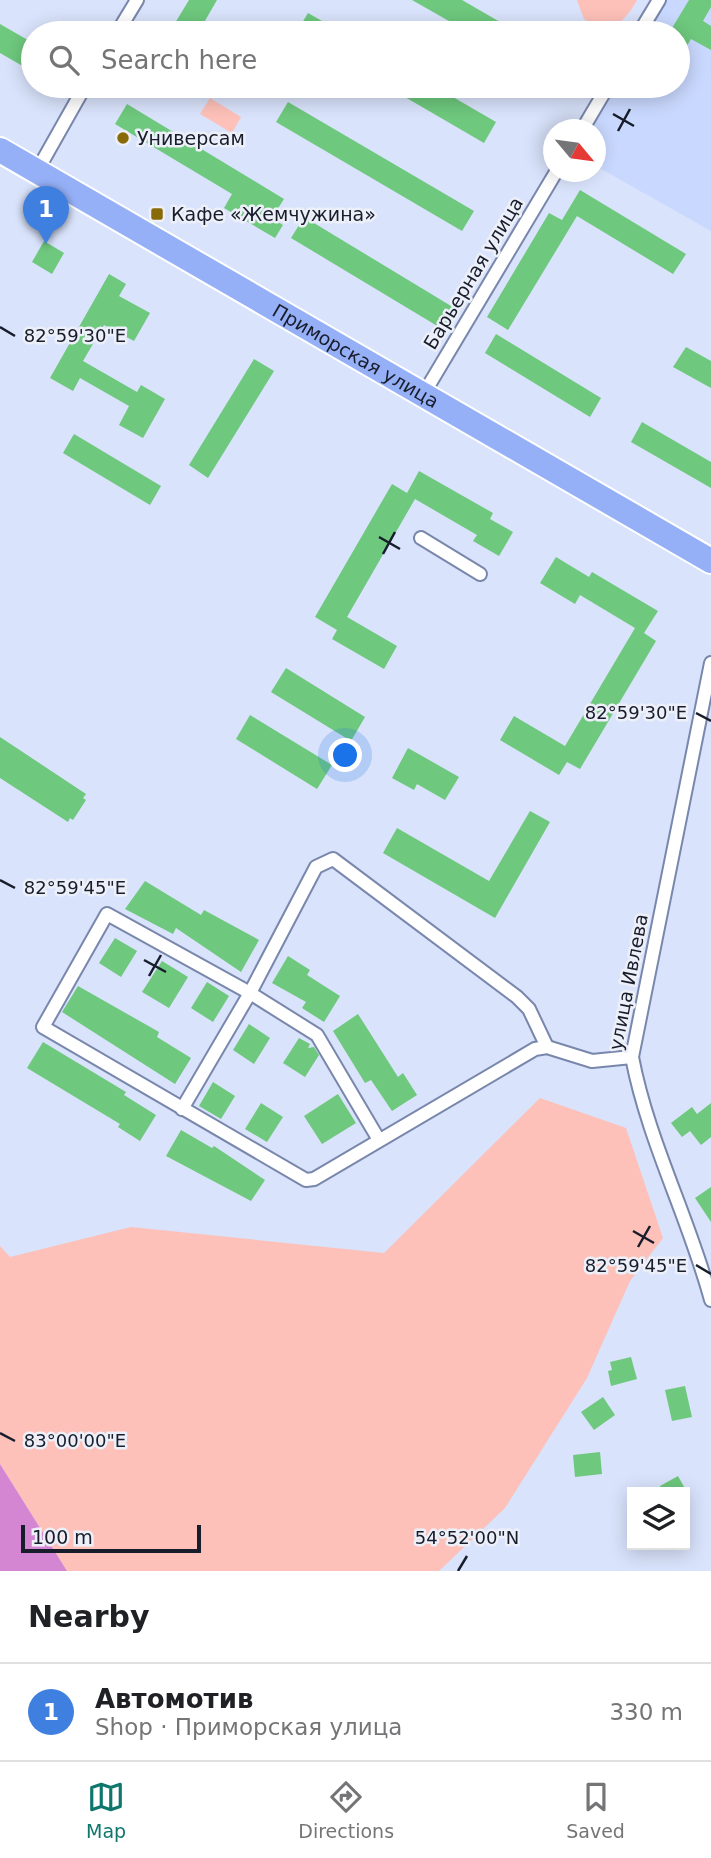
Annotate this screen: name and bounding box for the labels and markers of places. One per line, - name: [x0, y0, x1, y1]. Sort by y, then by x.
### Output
- place label: Универсам: [137, 127, 245, 149]
- marker: Универсам: [115, 130, 131, 146]
- pin: 1: [23, 186, 69, 244]
- place label: Кафе «Жемчужина»: [171, 203, 376, 225]
- marker: Кафе «Жемчужина»: [149, 206, 165, 222]

